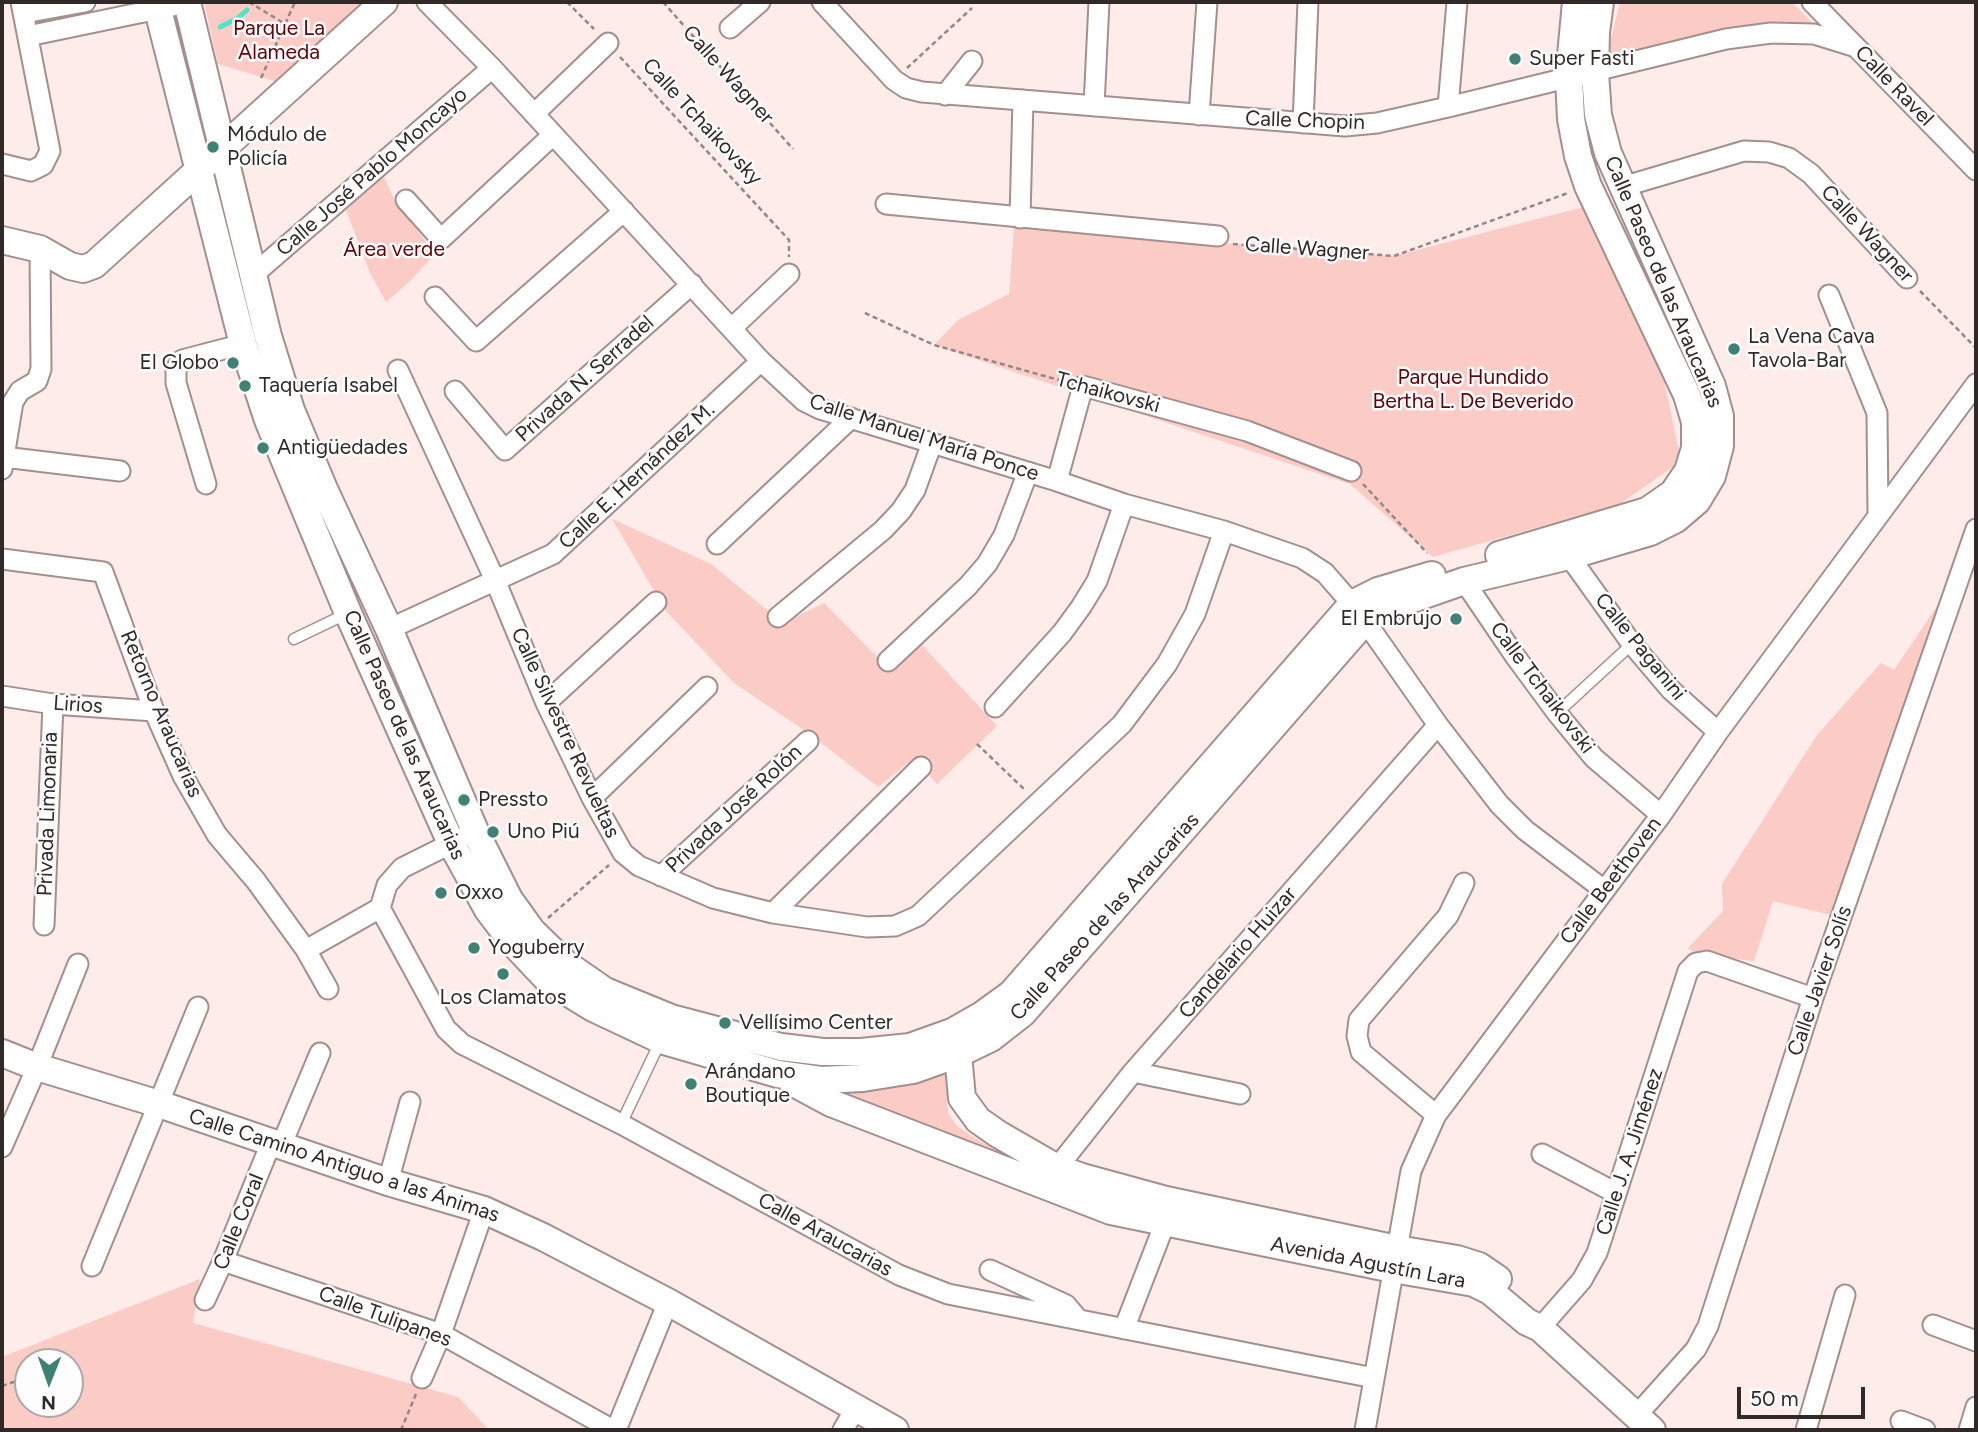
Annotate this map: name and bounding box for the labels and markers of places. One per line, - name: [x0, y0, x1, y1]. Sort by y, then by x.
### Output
- place label: Super Fasti: [1529, 46, 1634, 72]
- marker: Super Fasti: [1507, 51, 1523, 67]
- place label: Módulo de Policía: [227, 122, 327, 172]
- marker: Módulo de Policía: [205, 139, 221, 155]
- place label: La Vena Cava Tavola-Bar: [1748, 324, 1875, 374]
- marker: La Vena Cava Tavola-Bar: [1726, 341, 1742, 357]
- place label: El Globo: [140, 350, 219, 376]
- marker: El Globo: [225, 355, 241, 371]
- place label: Taquería Isabel: [259, 373, 398, 399]
- marker: Taquería Isabel: [237, 378, 253, 394]
- place label: Antigüedades: [277, 435, 408, 461]
- marker: Antigüedades: [255, 440, 271, 456]
- place label: El Embrujo: [1341, 606, 1442, 632]
- marker: El Embrujo: [1448, 611, 1464, 627]
- place label: Pressto: [478, 787, 548, 813]
- marker: Pressto: [456, 792, 472, 808]
- place label: Uno Piú: [507, 819, 580, 845]
- marker: Uno Piú: [485, 824, 501, 840]
- place label: Oxxo: [455, 880, 503, 906]
- marker: Oxxo: [433, 885, 449, 901]
- place label: Yoguberry: [488, 935, 585, 961]
- marker: Yoguberry: [466, 940, 482, 956]
- marker: Los Clamatos: [495, 966, 511, 982]
- place label: Los Clamatos: [440, 985, 566, 1011]
- place label: Vellísimo Center: [739, 1010, 893, 1036]
- marker: Vellísimo Center: [717, 1015, 733, 1031]
- place label: Arándano Boutique: [705, 1059, 796, 1109]
- marker: Arándano Boutique: [683, 1076, 699, 1092]

